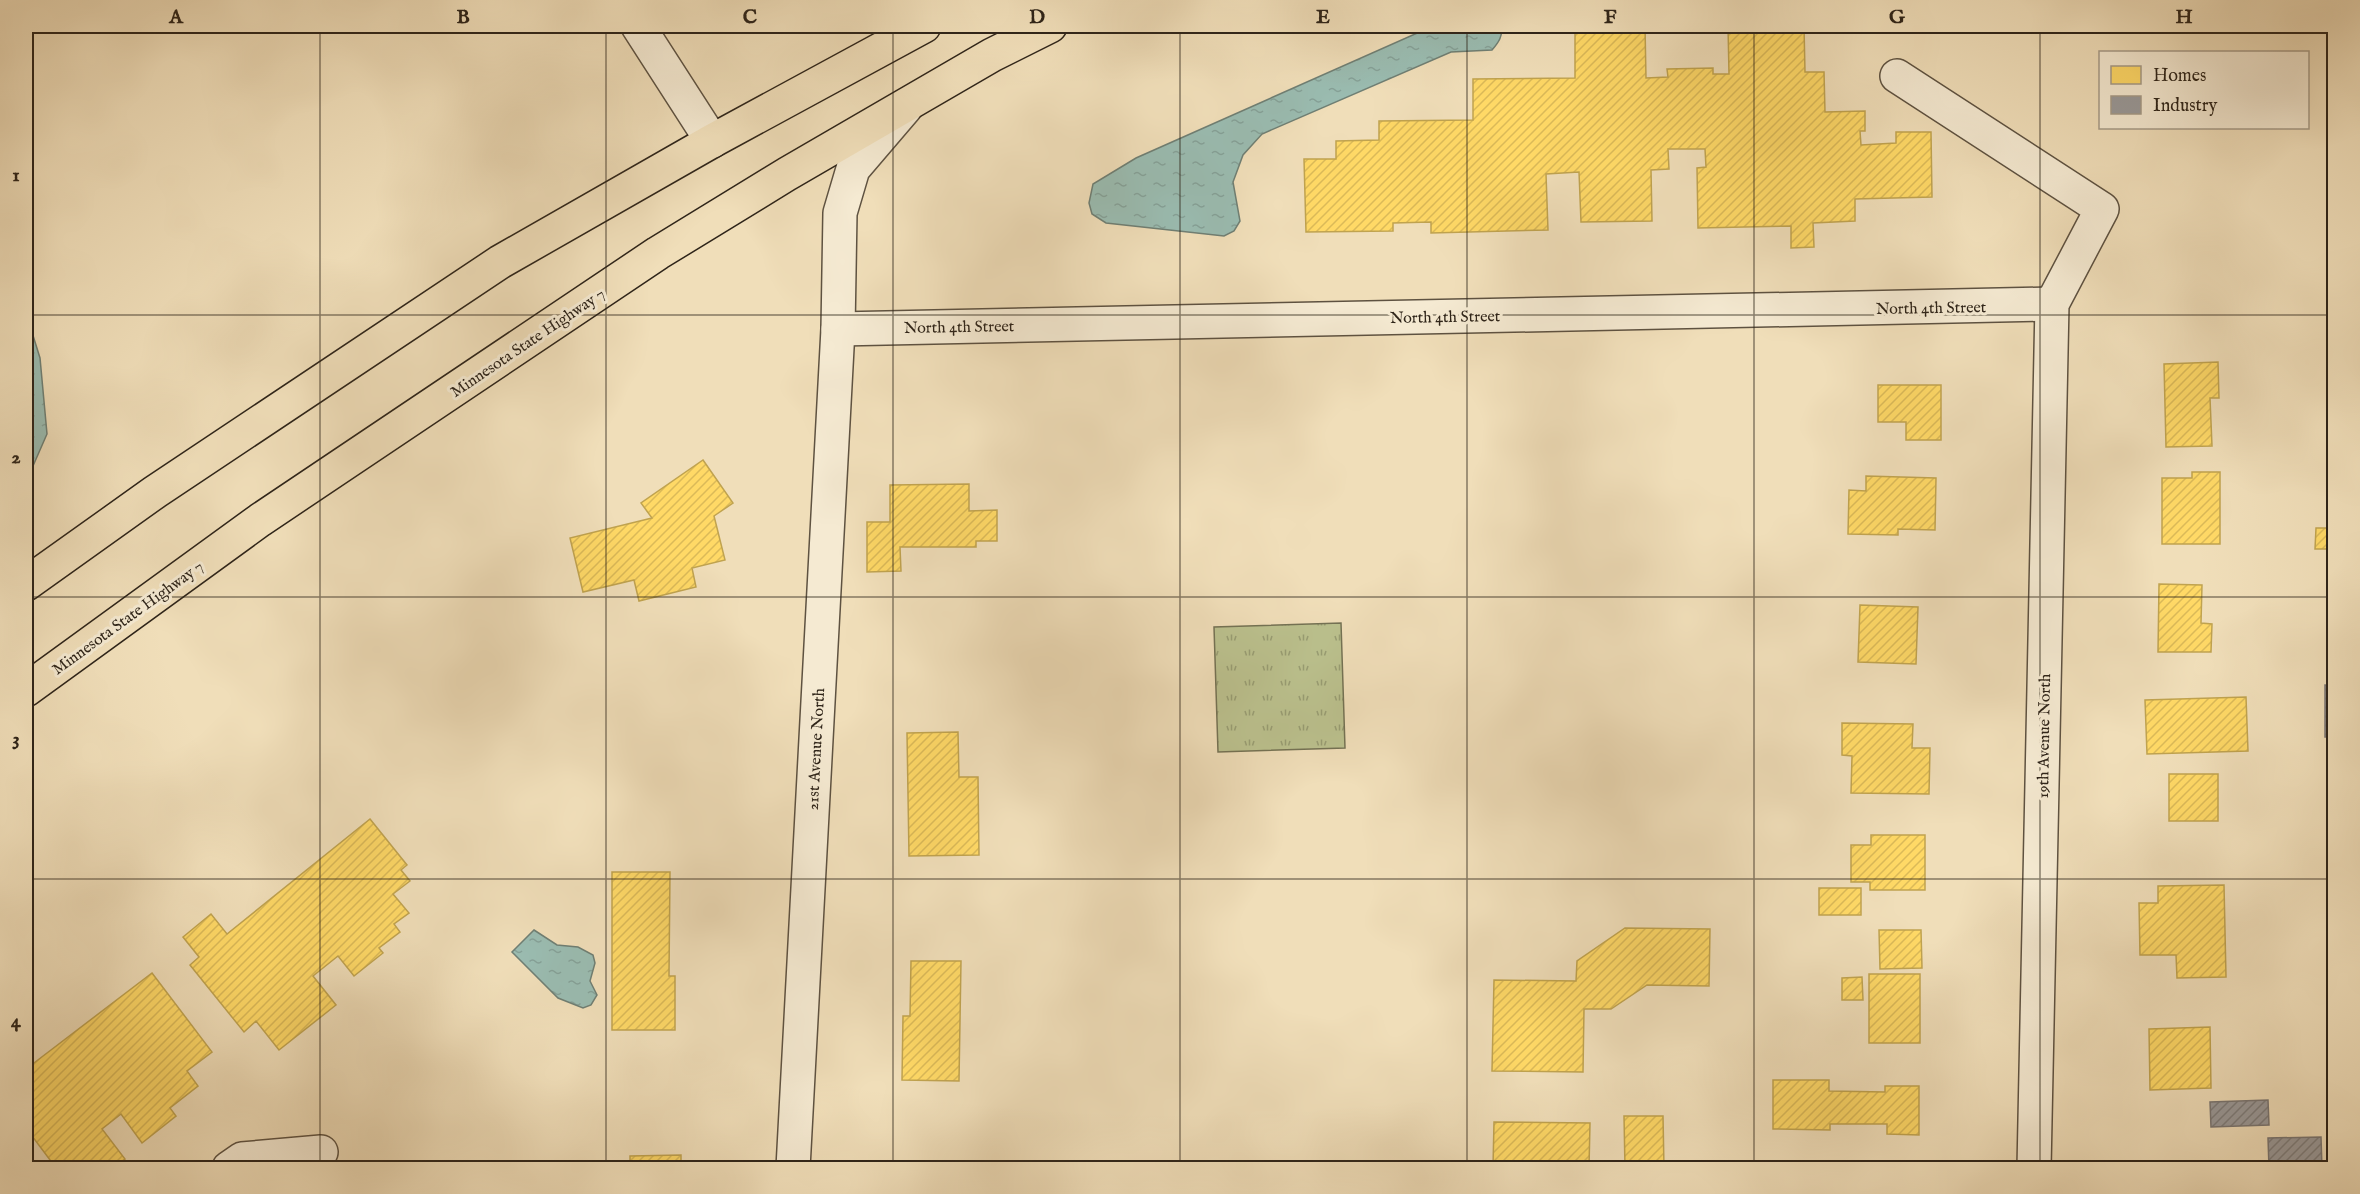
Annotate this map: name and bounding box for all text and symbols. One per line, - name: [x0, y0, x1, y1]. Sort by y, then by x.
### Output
- text: A: [168, 5, 184, 30]
- text: B: [456, 5, 470, 30]
- text: C: [743, 5, 757, 30]
- text: D: [1029, 5, 1045, 30]
- text: E: [1316, 5, 1330, 30]
- text: F: [1604, 5, 1617, 30]
- text: G: [1889, 5, 1906, 30]
- text: H: [2175, 5, 2193, 30]
- legend: [2099, 51, 2309, 129]
- text: Homes: [2153, 65, 2206, 88]
- text: Industry: [2153, 95, 2217, 118]
- text: 1: [12, 163, 20, 188]
- street label: Minnesota State Highway 7: [447, 285, 609, 403]
- street label: North 4th Street: [1876, 298, 1987, 320]
- street label: North 4th Street: [1390, 307, 1501, 329]
- street label: North 4th Street: [904, 317, 1015, 339]
- text: 2: [11, 445, 21, 470]
- street label: Minnesota State Highway 7: [49, 557, 208, 680]
- street label: 19th Avenue North: [2034, 673, 2056, 799]
- street label: 21st Avenue North: [804, 687, 830, 811]
- text: 3: [12, 727, 20, 752]
- text: 4: [11, 1009, 22, 1034]

